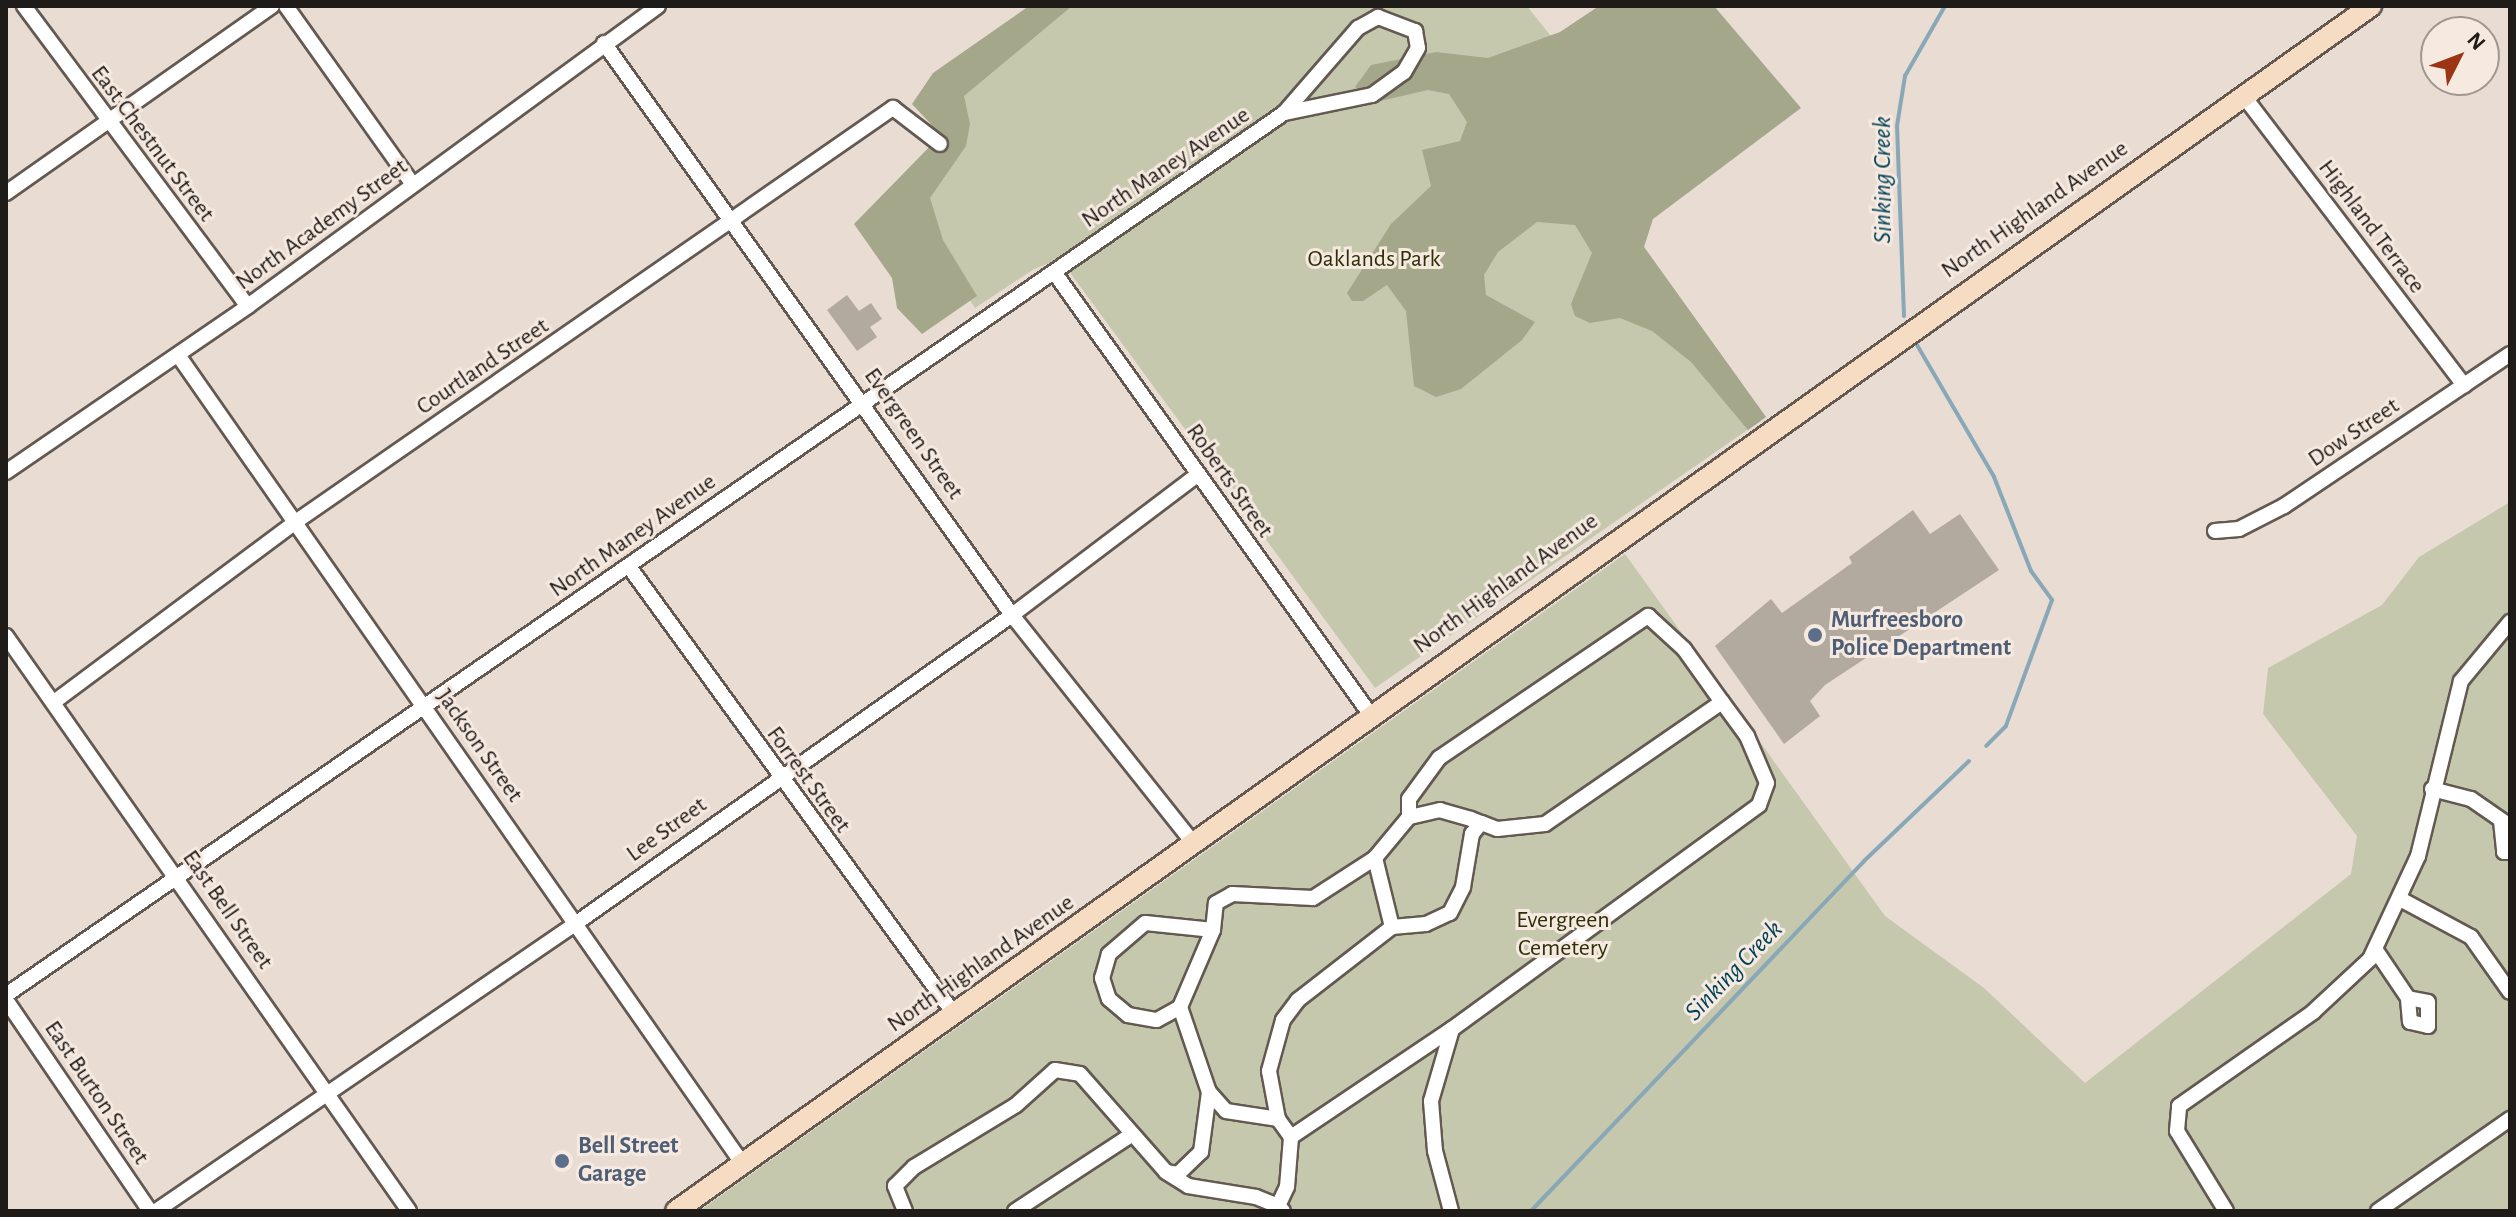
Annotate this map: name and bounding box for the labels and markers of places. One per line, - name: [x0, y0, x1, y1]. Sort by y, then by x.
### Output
- place label: Murfreesboro Police Department: [1831, 607, 2011, 663]
- marker: Murfreesboro Police Department: [1806, 626, 1824, 644]
- place label: Bell Street Garage: [578, 1133, 678, 1189]
- marker: Bell Street Garage: [553, 1152, 571, 1170]

